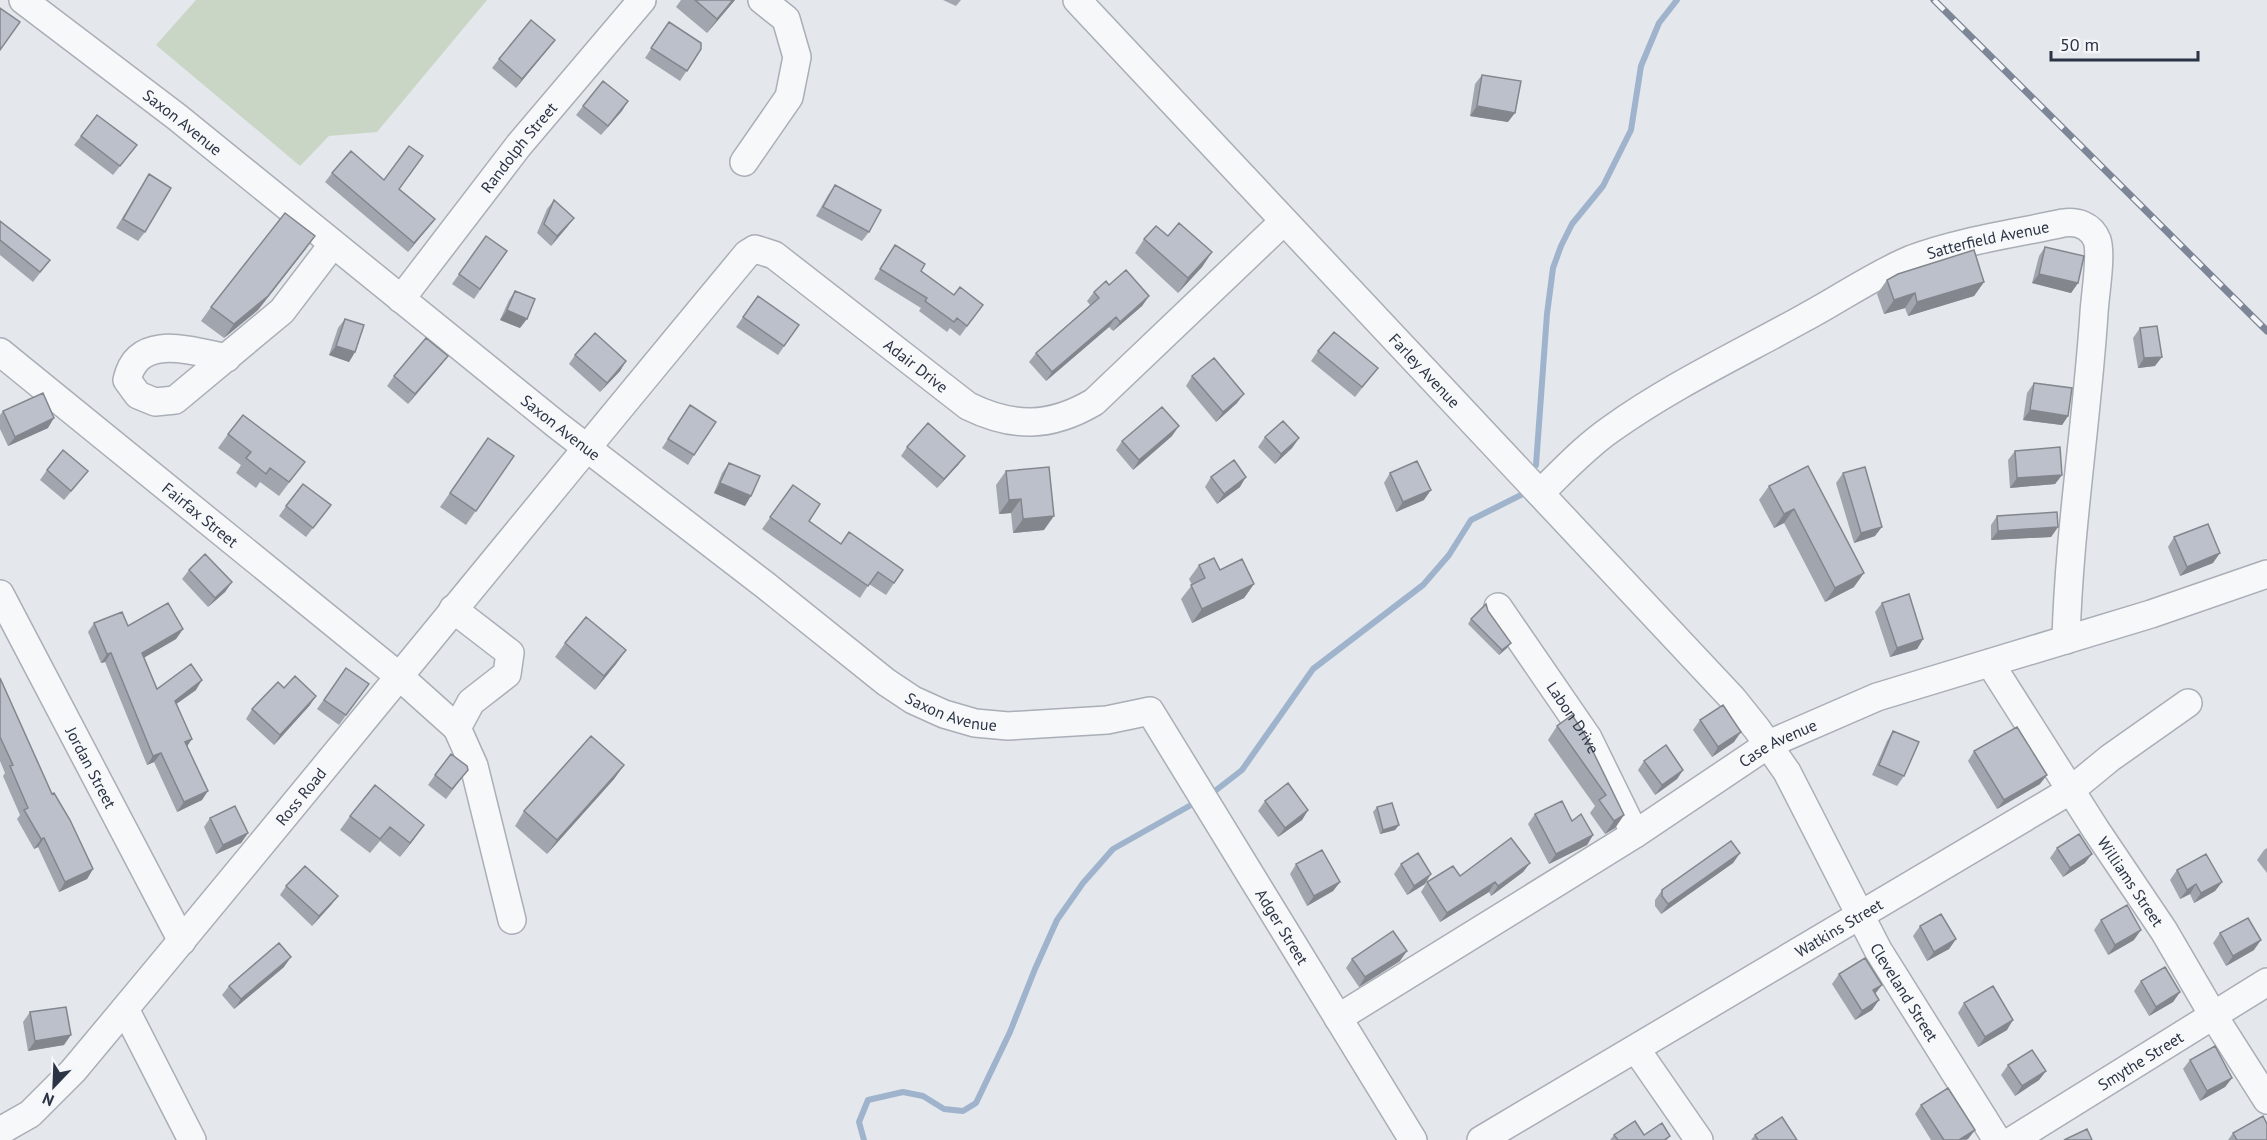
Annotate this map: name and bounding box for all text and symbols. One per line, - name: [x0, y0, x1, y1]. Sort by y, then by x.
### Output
- scale bar: [2051, 24, 2198, 62]
- text: 50 m: [2060, 33, 2099, 56]
- street label: Saxon Avenue: [139, 85, 226, 160]
- street label: Randolph Street: [476, 97, 561, 197]
- street label: Satterfield Avenue: [1924, 216, 2051, 263]
- street label: Farley Avenue: [1385, 329, 1464, 412]
- street label: Adair Drive: [880, 335, 952, 397]
- street label: Saxon Avenue: [517, 390, 604, 465]
- street label: Fairfax Street: [158, 478, 243, 552]
- street label: Labon Drive: [1542, 678, 1604, 757]
- street label: Saxon Avenue: [901, 688, 998, 735]
- street label: Case Avenue: [1735, 714, 1820, 772]
- street label: Jordan Street: [61, 723, 121, 812]
- street label: Ross Road: [271, 763, 330, 829]
- street label: Williams Street: [2093, 833, 2168, 931]
- street label: Adger Street: [1251, 885, 1313, 969]
- street label: Watkins Street: [1791, 894, 1887, 962]
- street label: Cleveland Street: [1866, 940, 1943, 1046]
- street label: Smythe Street: [2094, 1026, 2187, 1095]
- north arrow: [24, 1056, 84, 1116]
- text: N: [39, 1089, 57, 1111]

